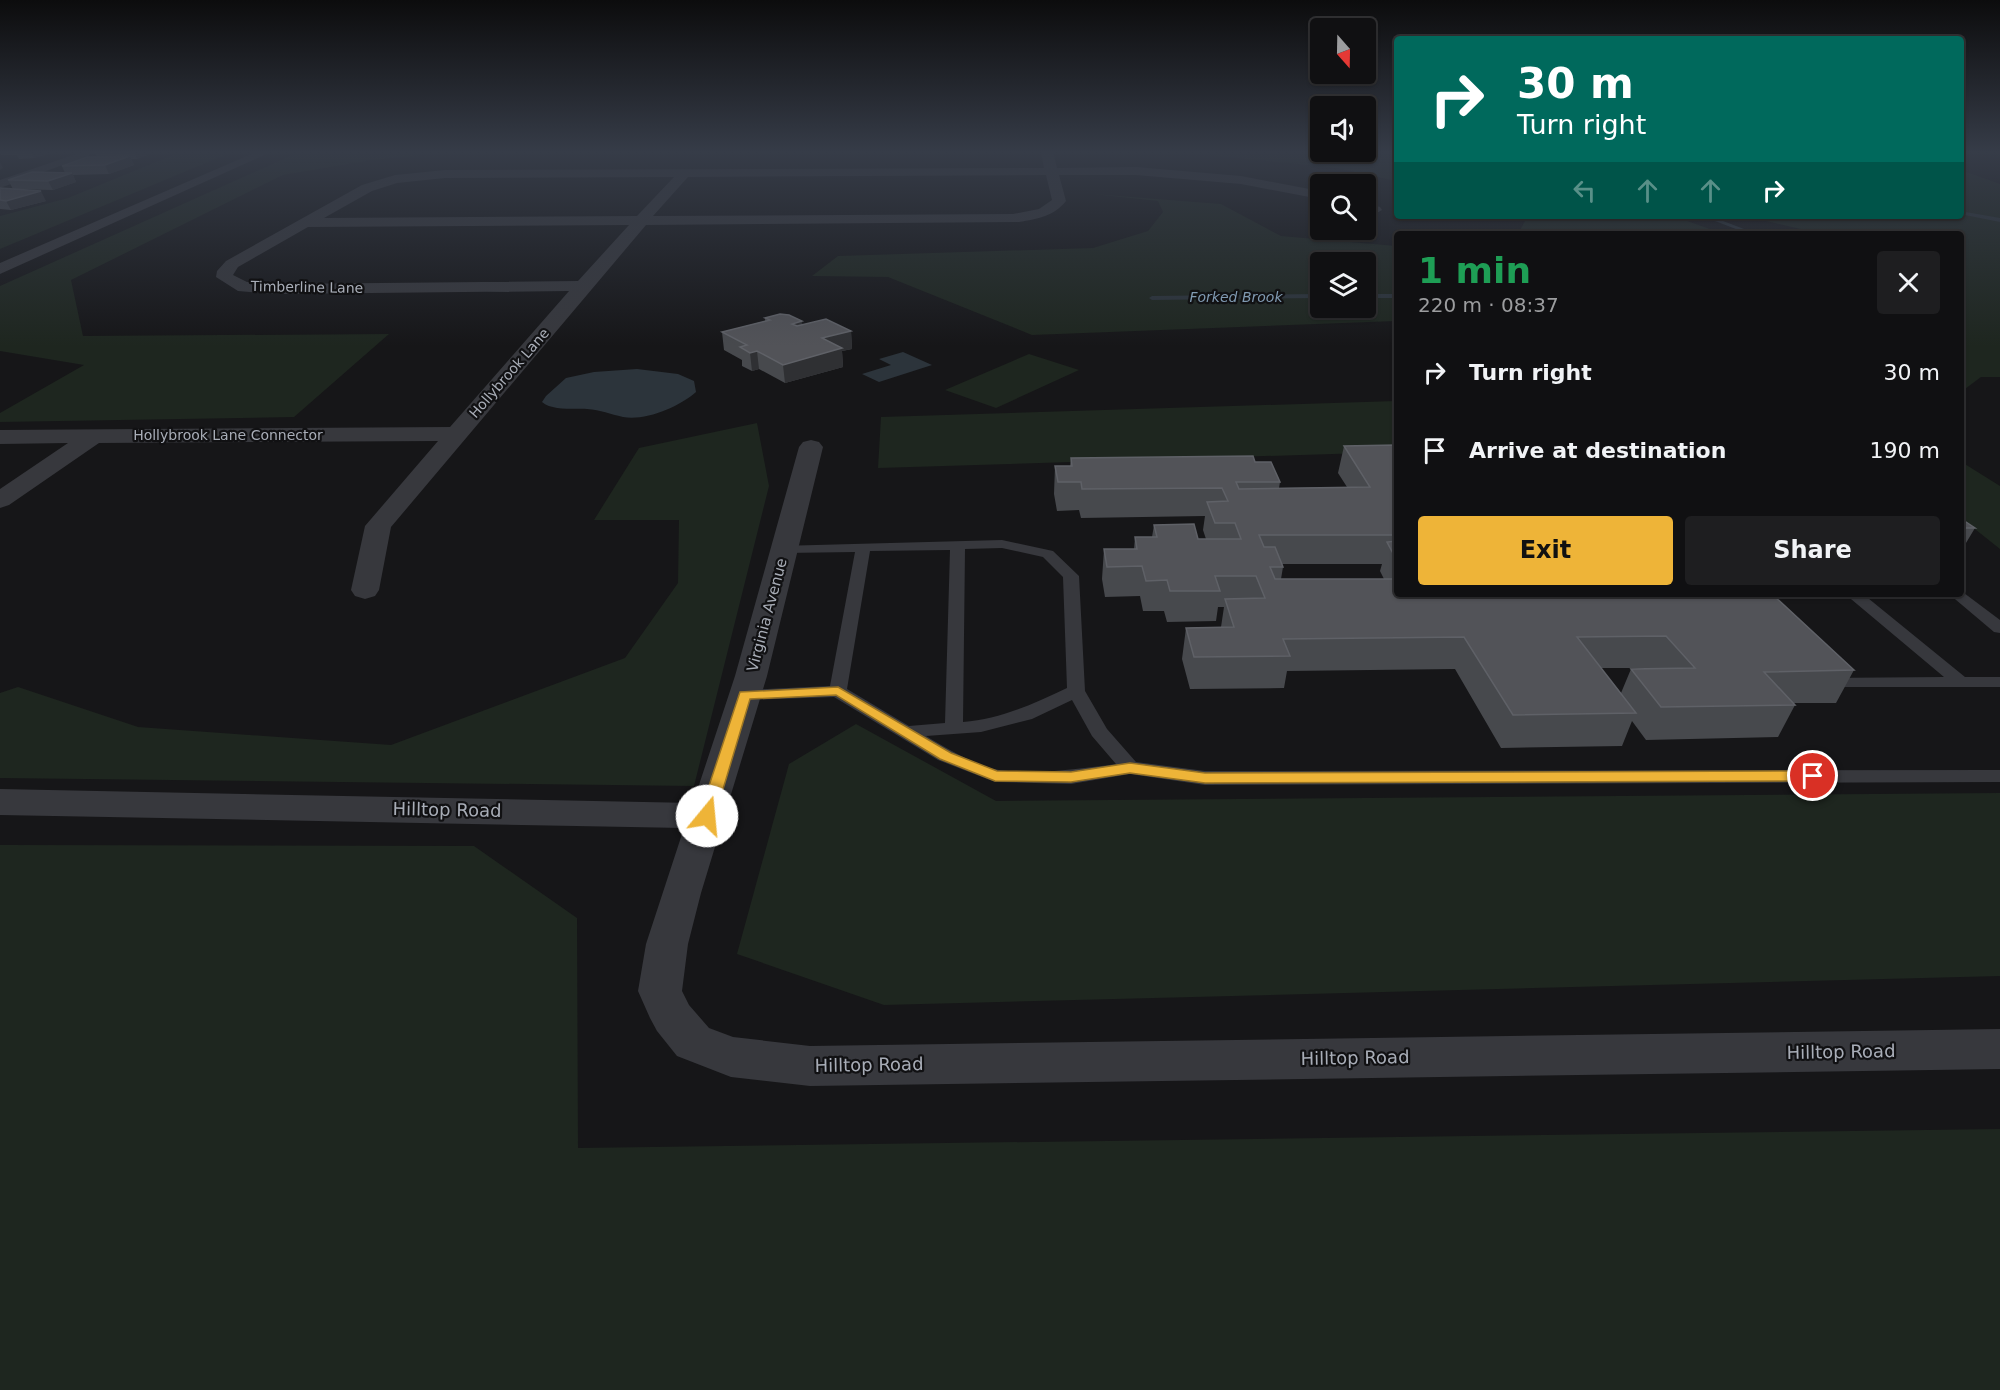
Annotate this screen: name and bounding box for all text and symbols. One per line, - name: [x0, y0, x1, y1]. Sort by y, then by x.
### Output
- north arrow: [1310, 18, 1376, 84]
- map controls: [1310, 18, 1376, 318]
- text: 30 m: [1517, 59, 1634, 108]
- icon: right: [1418, 60, 1496, 138]
- button: sound: [1310, 96, 1376, 162]
- text: Turn right: [1517, 109, 1646, 140]
- button: search: [1310, 174, 1376, 240]
- icon: left: [1568, 174, 1601, 207]
- icon: ahead: [1631, 174, 1664, 207]
- icon: ahead: [1694, 174, 1727, 207]
- icon: right: [1757, 174, 1790, 207]
- text: 1 min: [1418, 250, 1531, 291]
- button: close: [1877, 251, 1940, 314]
- button: layers: [1310, 252, 1376, 318]
- street label: Timberline Lane: [250, 278, 363, 296]
- water label: Forked Brook: [1189, 289, 1283, 305]
- text: 220 m · 08:37: [1418, 293, 1559, 317]
- street label: Hollybrook Lane: [466, 325, 552, 421]
- icon: right: [1418, 356, 1451, 389]
- text: Turn right: [1469, 360, 1592, 385]
- text: 30 m: [1884, 360, 1940, 385]
- street label: Hollybrook Lane Connector: [133, 427, 323, 443]
- icon: arrive: [1418, 434, 1451, 467]
- text: Arrive at destination: [1469, 438, 1726, 463]
- text: 190 m: [1870, 438, 1940, 463]
- button: Exit: [1418, 516, 1673, 585]
- button: Share: [1685, 516, 1940, 585]
- street label: Virginia Avenue: [743, 556, 791, 674]
- pin: [1787, 750, 1838, 801]
- icon: arrive: [1796, 759, 1829, 792]
- position arrow: [675, 784, 739, 848]
- street label: Hilltop Road: [392, 798, 502, 821]
- street label: Hilltop Road: [1786, 1040, 1896, 1063]
- street label: Hilltop Road: [1300, 1046, 1410, 1069]
- street label: Hilltop Road: [814, 1053, 924, 1076]

